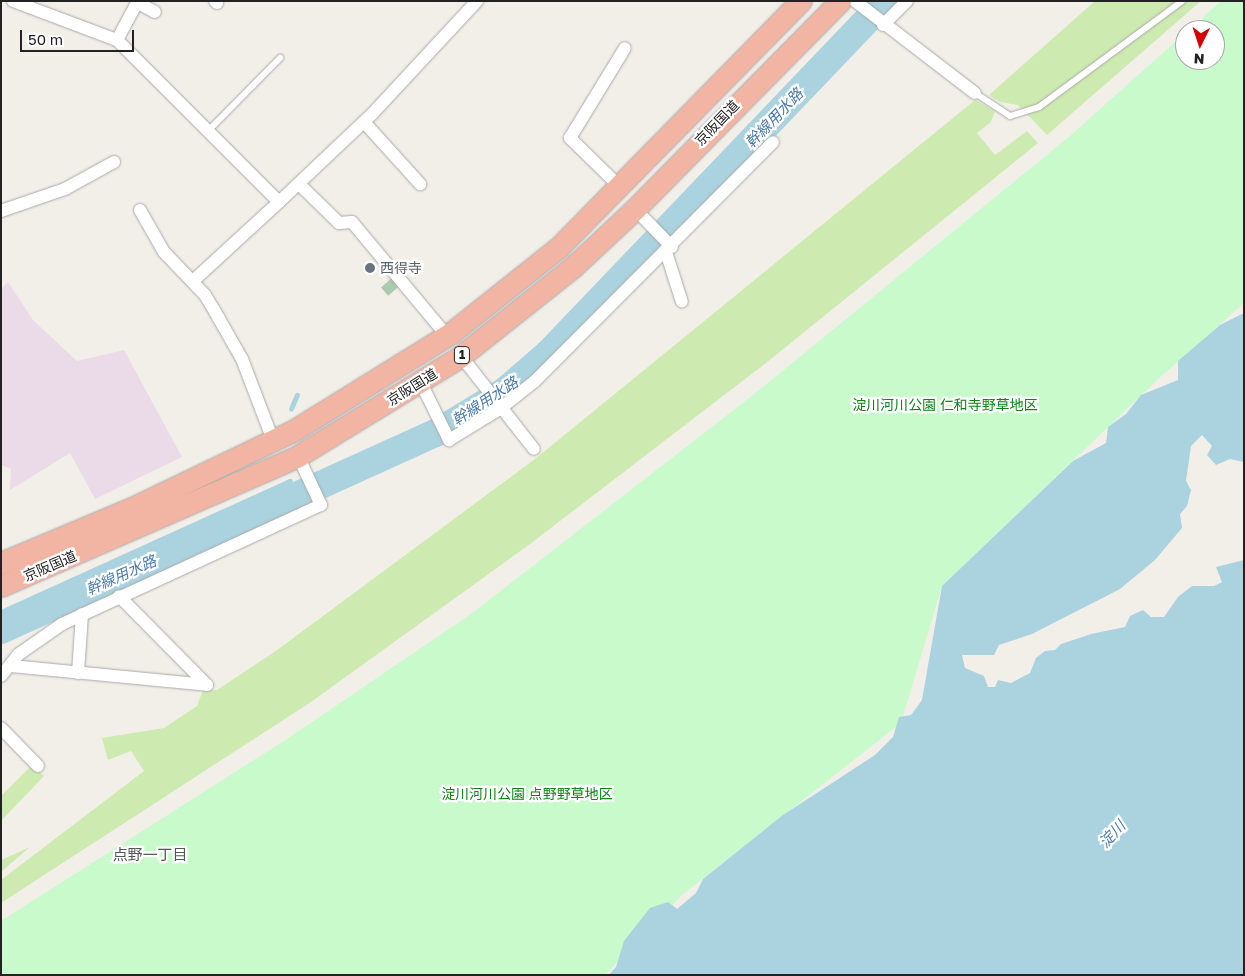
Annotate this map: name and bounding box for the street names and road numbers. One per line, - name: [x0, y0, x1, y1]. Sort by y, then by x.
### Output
- street label: 京阪国道: [692, 97, 742, 149]
- road number: 1: [453, 346, 471, 364]
- street label: 京阪国道: [384, 365, 440, 409]
- street label: 京阪国道: [21, 547, 79, 585]

